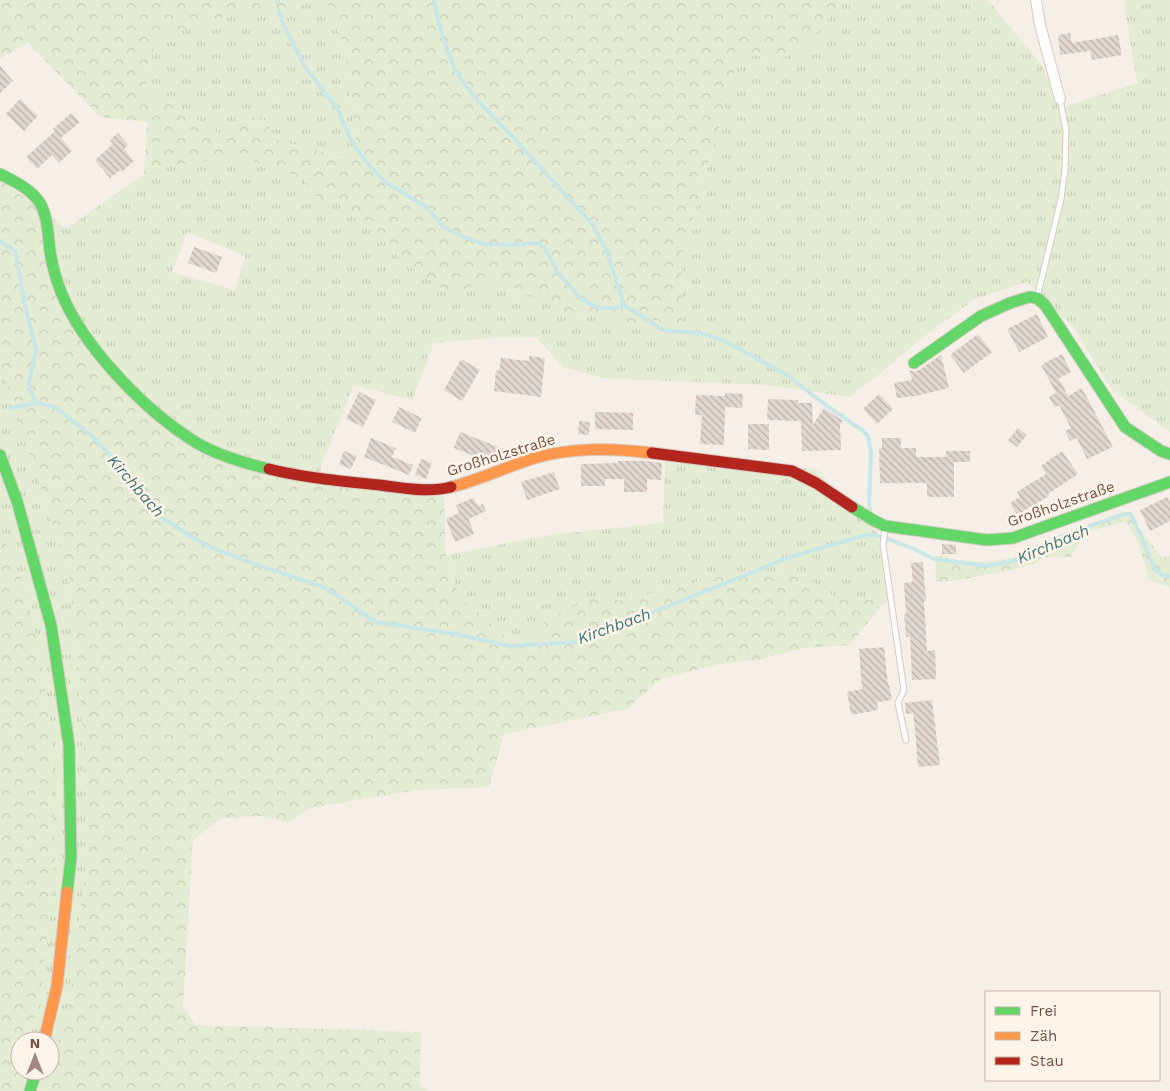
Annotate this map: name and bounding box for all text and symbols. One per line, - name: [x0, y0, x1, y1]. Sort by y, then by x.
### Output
- street label: Großholzstraße: [445, 430, 557, 480]
- water label: Kirchbach: [104, 451, 168, 521]
- street label: Großholzstraße: [1005, 477, 1117, 531]
- water label: Kirchbach: [1014, 520, 1092, 568]
- water label: Kirchbach: [575, 604, 653, 648]
- legend: [985, 991, 1160, 1081]
- text: Frei: [1030, 1002, 1057, 1020]
- text: Zäh: [1030, 1027, 1057, 1045]
- north arrow: [10, 1031, 60, 1081]
- text: N: [30, 1035, 40, 1051]
- text: Stau: [1030, 1052, 1064, 1070]

